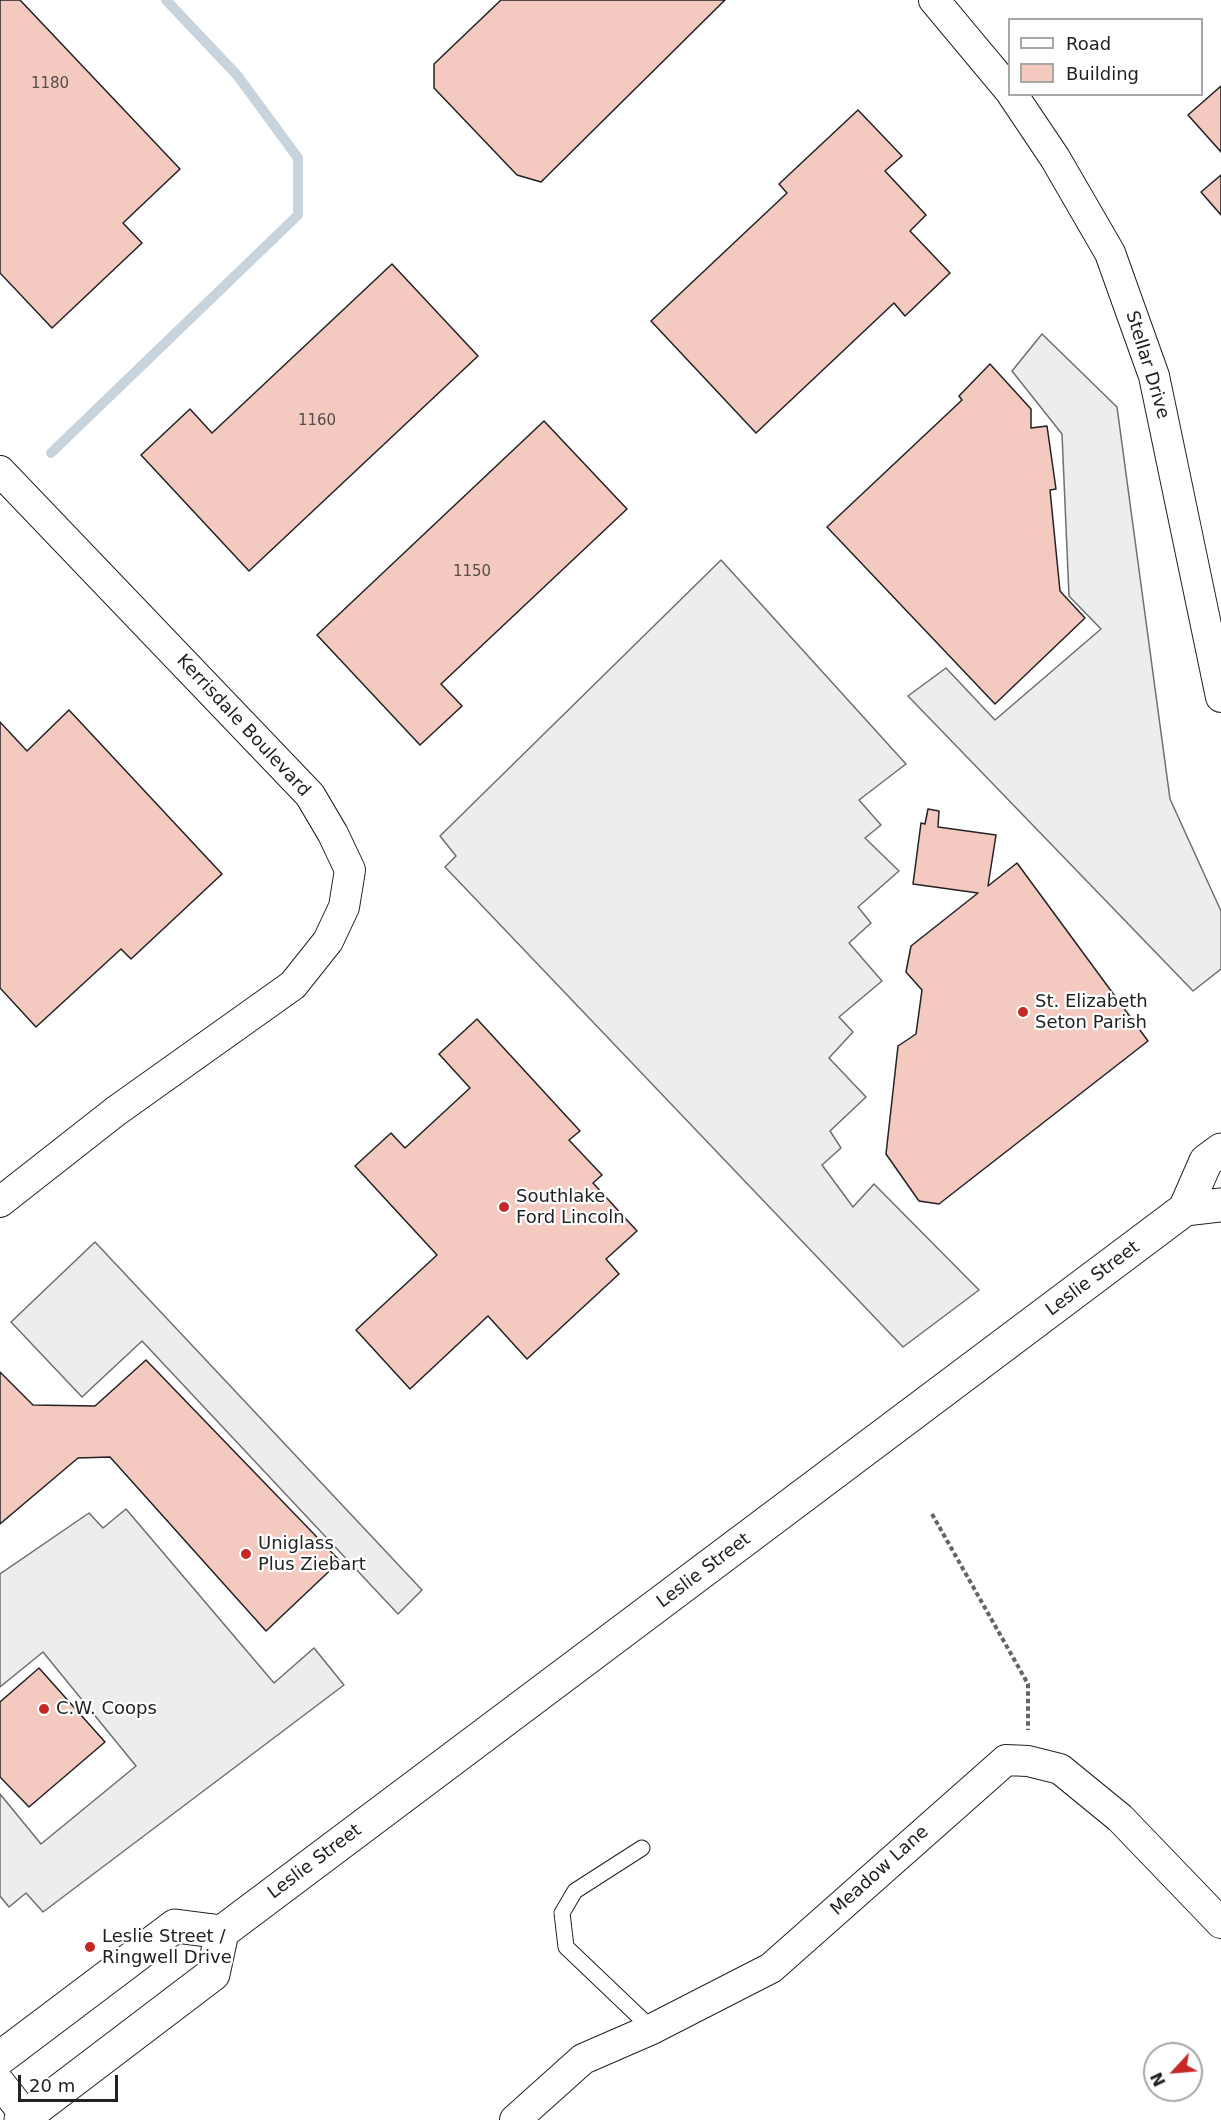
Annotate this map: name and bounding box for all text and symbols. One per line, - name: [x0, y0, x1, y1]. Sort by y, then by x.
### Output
- legend: [1008, 18, 1203, 96]
- text: Road: [1066, 33, 1111, 54]
- text: Building: [1066, 63, 1139, 84]
- house number: 1180: [31, 75, 69, 93]
- street label: Stellar Drive: [1120, 308, 1174, 422]
- house number: 1160: [298, 412, 336, 430]
- house number: 1150: [453, 563, 491, 581]
- street label: Kerrisdale Boulevard: [172, 651, 314, 801]
- place label: St. Elizabeth Seton Parish: [1035, 991, 1148, 1034]
- marker: St. Elizabeth Seton Parish: [1016, 1005, 1030, 1019]
- place label: Southlake Ford Lincoln: [516, 1186, 625, 1228]
- marker: Southlake Ford Lincoln: [497, 1200, 511, 1214]
- street label: Leslie Street: [1042, 1237, 1144, 1321]
- street label: Leslie Street: [653, 1529, 755, 1613]
- place label: Uniglass Plus Ziebart: [258, 1533, 366, 1576]
- marker: Uniglass Plus Ziebart: [239, 1547, 253, 1561]
- place label: C.W. Coops: [56, 1698, 157, 1720]
- marker: C.W. Coops: [37, 1702, 51, 1716]
- street label: Leslie Street: [264, 1820, 366, 1904]
- street label: Meadow Lane: [827, 1821, 933, 1921]
- place label: Leslie Street / Ringwell Drive: [102, 1926, 232, 1968]
- marker: Leslie Street / Ringwell Drive: [83, 1940, 97, 1954]
- north arrow: [1143, 2042, 1203, 2102]
- scale bar: [21, 2063, 122, 2101]
- text: N: [1147, 2069, 1170, 2089]
- text: 20 m: [29, 2075, 75, 2096]

